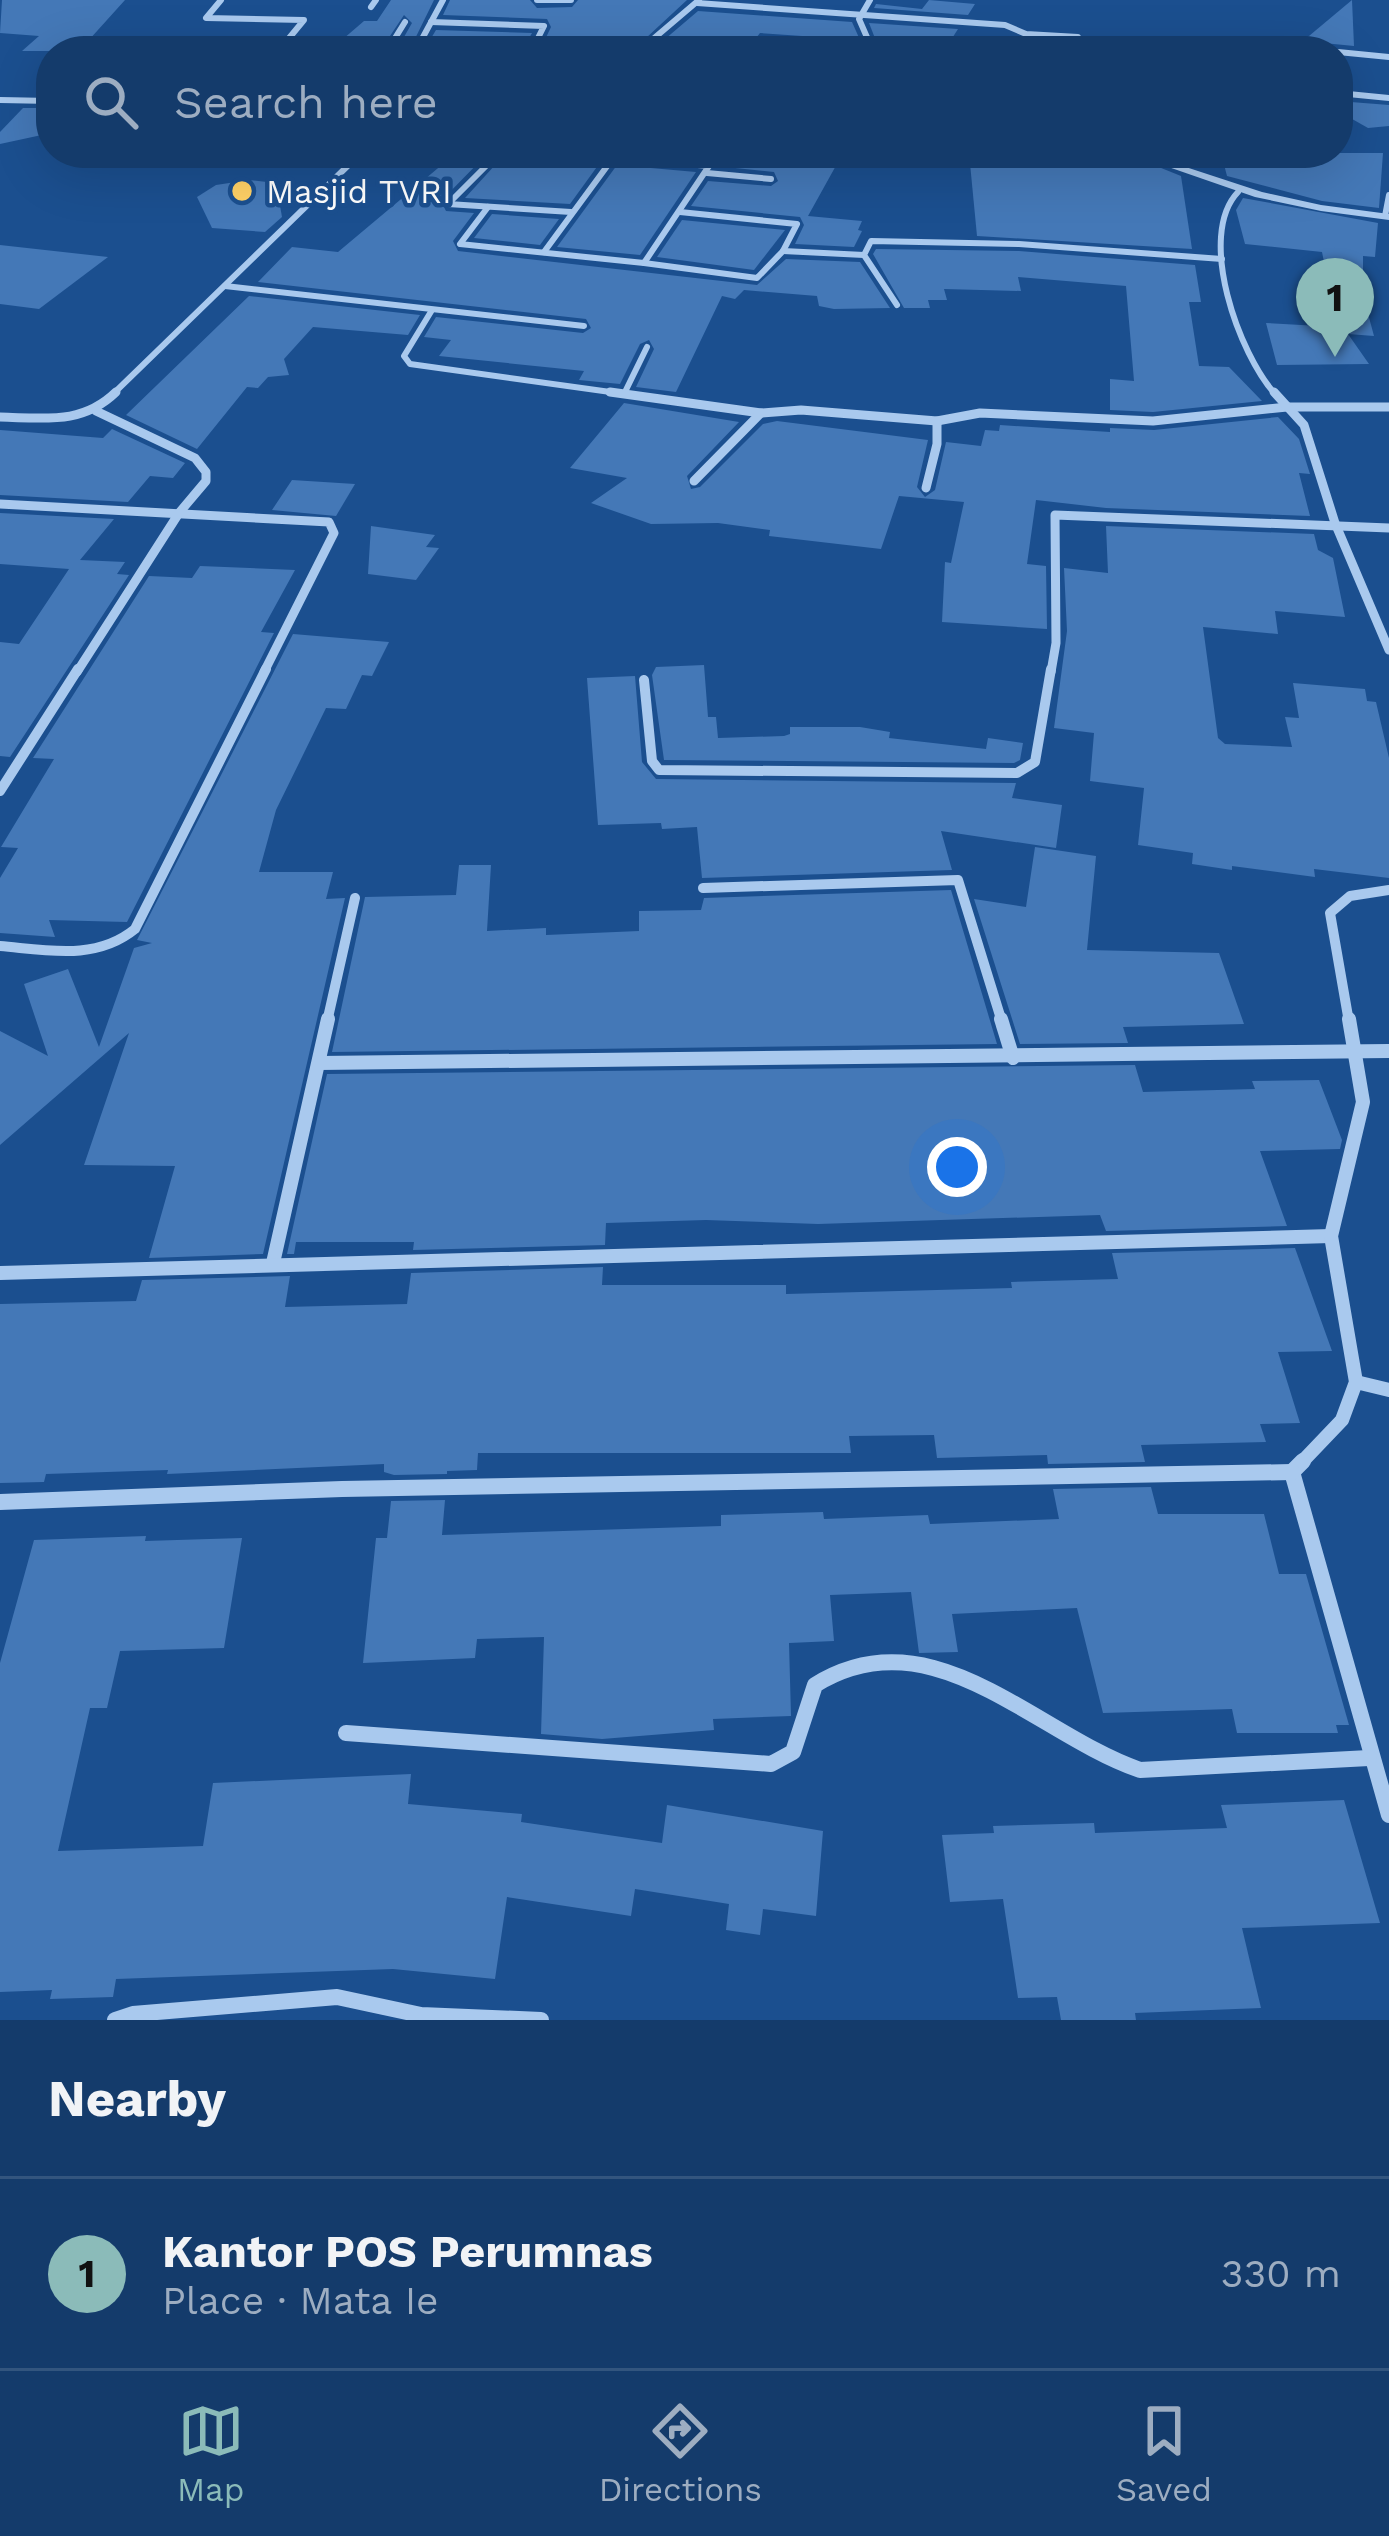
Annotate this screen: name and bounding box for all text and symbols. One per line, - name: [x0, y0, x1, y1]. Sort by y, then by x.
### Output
- search box: [36, 36, 1353, 168]
- icon: search: [78, 69, 144, 135]
- text: Search here: [174, 76, 438, 129]
- place label: Masjid TVRI: [266, 172, 452, 211]
- marker: Masjid TVRI: [229, 178, 255, 204]
- pin: 1: [1296, 258, 1374, 357]
- your location: [927, 1137, 987, 1197]
- text: Nearby: [48, 2069, 226, 2128]
- text: Kantor POS Perumnas: [162, 2225, 653, 2278]
- text: 1: [79, 2251, 95, 2296]
- text: 330 m: [1221, 2251, 1341, 2296]
- text: Place · Mata Ie: [162, 2278, 438, 2323]
- tab: Map: [177, 2398, 244, 2509]
- tab: Directions: [599, 2398, 762, 2509]
- tab: Saved: [1116, 2398, 1212, 2509]

